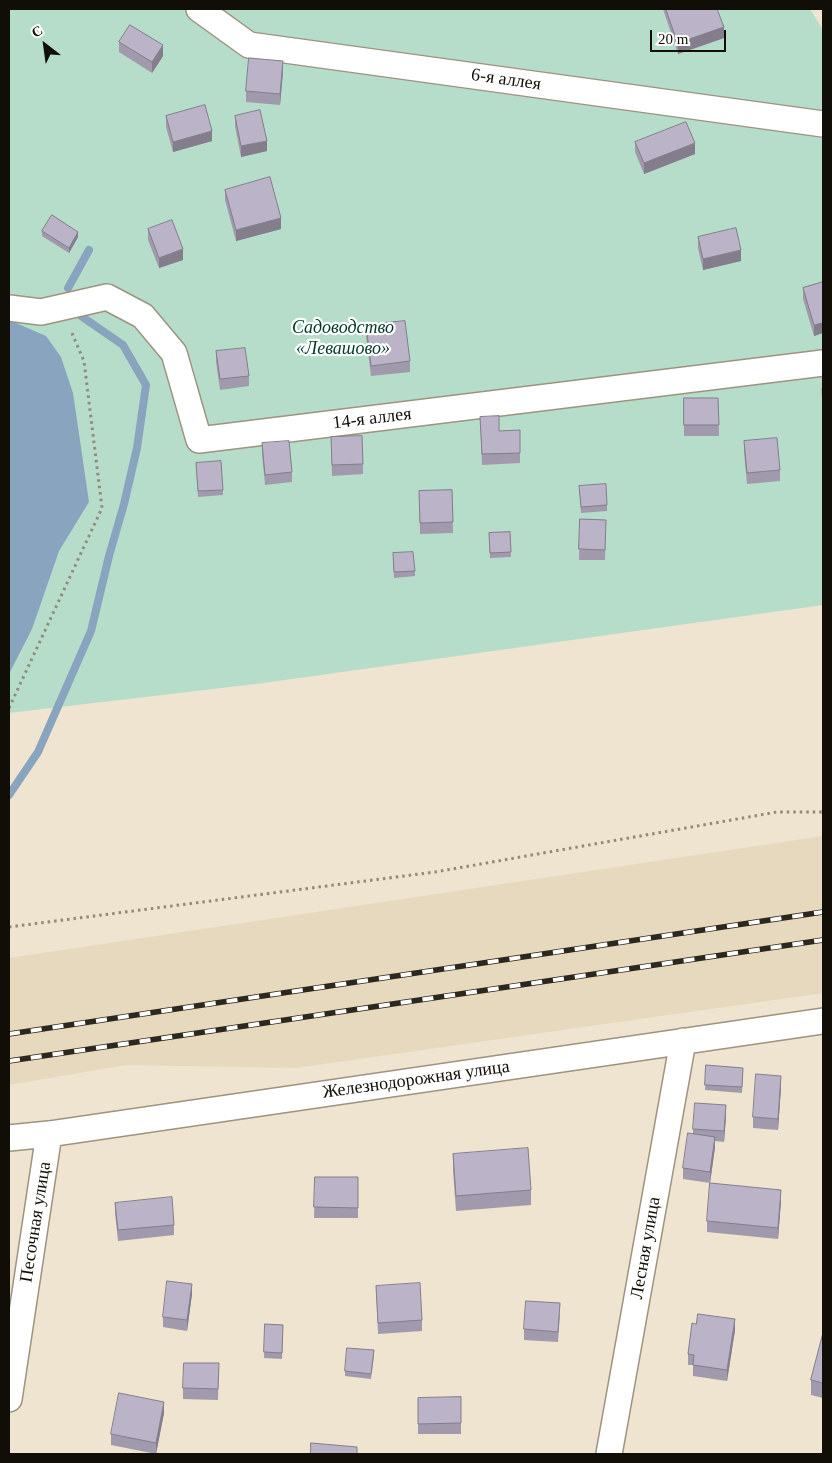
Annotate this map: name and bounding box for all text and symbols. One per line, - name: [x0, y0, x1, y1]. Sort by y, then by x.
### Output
- north arrow: [20, 20, 70, 70]
- scale bar: [652, 20, 728, 52]
- text: С: [29, 23, 45, 41]
- text: 20 m: [658, 31, 688, 47]
- street label: 6-я аллея: [470, 64, 542, 96]
- park label: Садоводство «Левашово»: [292, 317, 394, 359]
- street label: 14-я аллея: [331, 403, 413, 435]
- street label: Железнодорожная улица: [321, 1056, 511, 1104]
- street label: Песочная улица: [16, 1160, 56, 1284]
- street label: Лесная улица: [626, 1195, 666, 1301]

